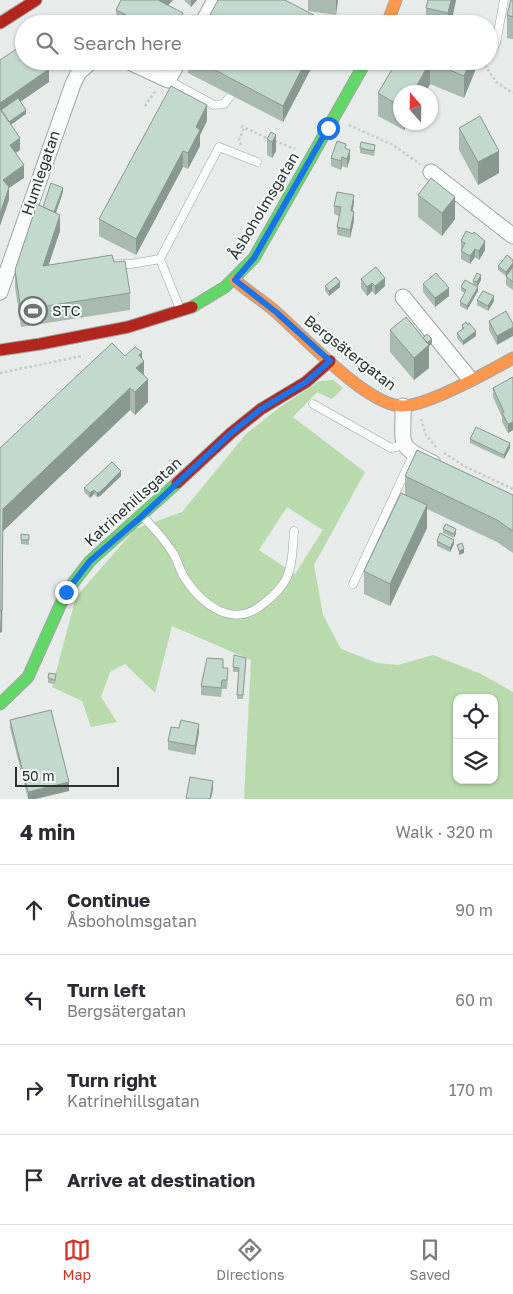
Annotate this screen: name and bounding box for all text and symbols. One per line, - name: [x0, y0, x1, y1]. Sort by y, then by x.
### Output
- search box: [15, 15, 498, 70]
- icon: search: [33, 29, 61, 57]
- text: Search here: [73, 31, 182, 54]
- north arrow: [393, 85, 438, 130]
- route start: [317, 117, 340, 140]
- street label: Humlegatan: [17, 128, 63, 217]
- street label: Åsboholmsgatan: [224, 149, 302, 262]
- sports icon: STC: [18, 296, 48, 326]
- place label: STC: [52, 301, 81, 319]
- street label: Bergsätergatan: [301, 311, 400, 394]
- street label: Katrinehillsgatan: [80, 453, 185, 550]
- route end: [55, 581, 78, 604]
- map controls: [453, 694, 498, 784]
- button: locate: [453, 694, 498, 739]
- button: layers: [453, 739, 498, 784]
- scale bar: [15, 764, 119, 787]
- text: 50 m: [22, 767, 55, 784]
- text: 4 min: [20, 819, 75, 845]
- text: Walk · 320 m: [396, 822, 493, 842]
- text: Continue: [67, 888, 150, 911]
- icon: ahead: [20, 896, 48, 924]
- text: 90 m: [455, 900, 493, 920]
- text: Åsboholmsgatan: [67, 911, 197, 931]
- text: Turn left: [67, 978, 146, 1001]
- icon: left: [20, 986, 48, 1014]
- text: 60 m: [455, 990, 493, 1010]
- text: Bergsätergatan: [67, 1001, 186, 1021]
- text: Turn right: [67, 1068, 157, 1091]
- icon: right: [20, 1076, 48, 1104]
- text: 170 m: [449, 1080, 493, 1100]
- text: Katrinehillsgatan: [67, 1091, 200, 1111]
- icon: arrive: [20, 1166, 48, 1194]
- text: Arrive at destination: [67, 1168, 255, 1191]
- tab: Map: [63, 1236, 91, 1283]
- tab: Directions: [216, 1236, 285, 1283]
- tab: Saved: [410, 1236, 450, 1283]

